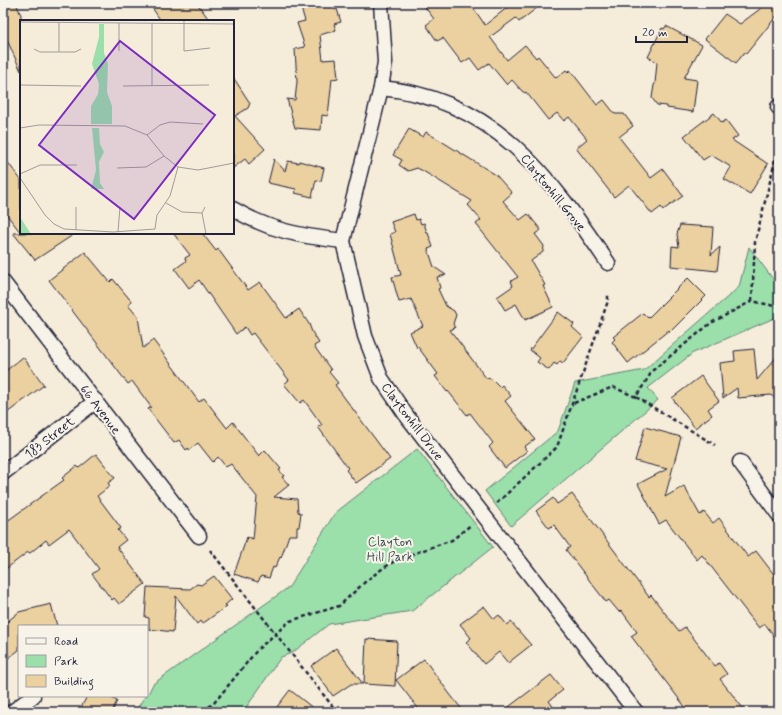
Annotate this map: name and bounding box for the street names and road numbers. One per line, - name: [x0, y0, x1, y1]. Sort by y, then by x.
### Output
- street label: Claytonhill Grove: [516, 151, 589, 235]
- street label: Claytonhill Drive: [377, 380, 447, 464]
- street label: 66 Avenue: [76, 382, 124, 438]
- street label: 183 Street: [21, 413, 79, 463]

